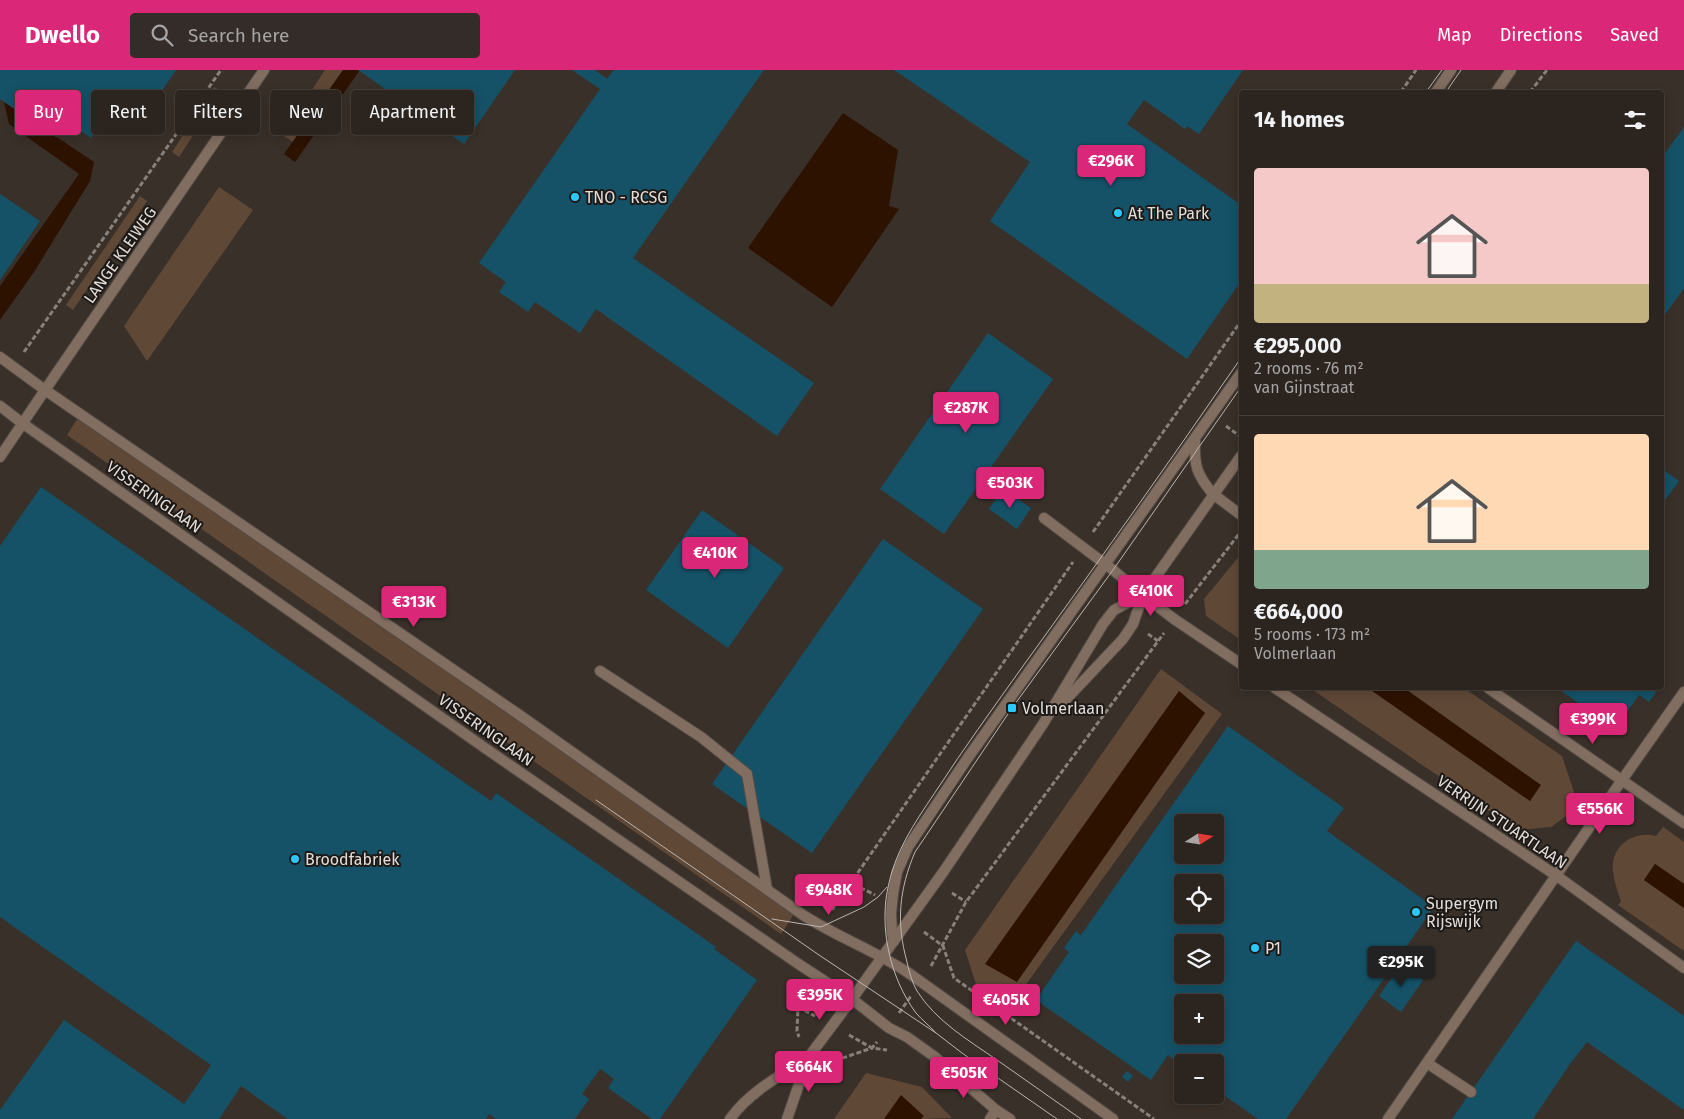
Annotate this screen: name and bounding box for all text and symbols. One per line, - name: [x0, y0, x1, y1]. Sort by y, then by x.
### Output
- search box: [130, 13, 480, 58]
- text: Dwello: [25, 21, 100, 49]
- icon: search: [148, 21, 176, 49]
- text: Search here: [188, 24, 289, 47]
- text: Map: [1437, 24, 1472, 46]
- text: Directions: [1500, 24, 1582, 46]
- text: Saved: [1610, 24, 1659, 46]
- chip: Buy: [15, 90, 81, 135]
- chip: Rent: [91, 90, 165, 135]
- chip: Filters: [175, 90, 260, 135]
- chip: New: [270, 90, 341, 135]
- chip: Apartment: [351, 90, 474, 135]
- icon: filters: [1621, 106, 1649, 134]
- text: 14 homes: [1254, 107, 1344, 133]
- pin: €296K: [1076, 144, 1146, 187]
- text: €296K: [1088, 151, 1134, 170]
- place label: TNO - RCSG: [585, 188, 667, 207]
- marker: TNO - RCSG: [569, 191, 581, 203]
- icon: home: [1407, 201, 1497, 291]
- street label: LANGE KLEIWEG: [80, 203, 160, 307]
- place label: At The Park: [1128, 204, 1210, 223]
- marker: At The Park: [1112, 207, 1124, 219]
- text: €295,000: [1254, 333, 1341, 359]
- text: 2 rooms · 76 m²: [1254, 359, 1364, 378]
- text: van Gijnstraat: [1254, 378, 1354, 397]
- pin: €287K: [931, 392, 1001, 434]
- text: €287K: [944, 398, 988, 417]
- street label: VISSERINGLAAN: [103, 457, 205, 537]
- pin: €503K: [975, 466, 1045, 509]
- icon: home: [1407, 466, 1497, 556]
- text: €503K: [987, 473, 1033, 492]
- pin: €410K: [680, 536, 750, 579]
- text: €410K: [693, 543, 737, 562]
- pin: €410K: [1116, 574, 1186, 617]
- text: €410K: [1129, 581, 1173, 600]
- pin: €313K: [379, 586, 449, 628]
- text: €313K: [392, 592, 436, 611]
- text: €664,000: [1254, 599, 1343, 625]
- text: 5 rooms · 173 m²: [1254, 625, 1370, 644]
- text: Volmerlaan: [1254, 644, 1336, 663]
- street label: VISSERINGLAAN: [435, 690, 537, 770]
- place label: Volmerlaan: [1022, 699, 1104, 718]
- marker: Volmerlaan: [1006, 702, 1018, 714]
- pin: €399K: [1558, 702, 1628, 745]
- text: €399K: [1570, 709, 1616, 728]
- street label: VERRIJN STUARTLAAN: [1433, 771, 1571, 873]
- pin: €556K: [1565, 792, 1635, 835]
- text: €556K: [1577, 799, 1623, 818]
- north arrow: [1174, 814, 1224, 864]
- map controls: [1174, 814, 1224, 1104]
- place label: Broodfabriek: [305, 850, 400, 869]
- marker: Broodfabriek: [289, 853, 301, 865]
- pin: €948K: [794, 874, 864, 916]
- button: locate: [1174, 874, 1224, 924]
- text: €948K: [806, 880, 852, 899]
- place label: Supergym Rijswijk: [1426, 894, 1498, 931]
- marker: Supergym Rijswijk: [1410, 906, 1422, 918]
- button: layers: [1174, 934, 1224, 984]
- place label: P1: [1265, 939, 1281, 958]
- marker: P1: [1249, 942, 1261, 954]
- pin: €295K: [1366, 946, 1436, 988]
- text: €295K: [1378, 952, 1424, 971]
- pin: €395K: [785, 978, 855, 1021]
- pin: €405K: [971, 984, 1041, 1026]
- text: €395K: [797, 985, 843, 1004]
- text: €405K: [983, 990, 1029, 1009]
- button: +: [1174, 994, 1224, 1044]
- pin: €664K: [774, 1050, 844, 1093]
- button: −: [1174, 1054, 1224, 1104]
- pin: €505K: [929, 1056, 999, 1099]
- text: €664K: [786, 1057, 832, 1076]
- text: €505K: [941, 1063, 987, 1082]

